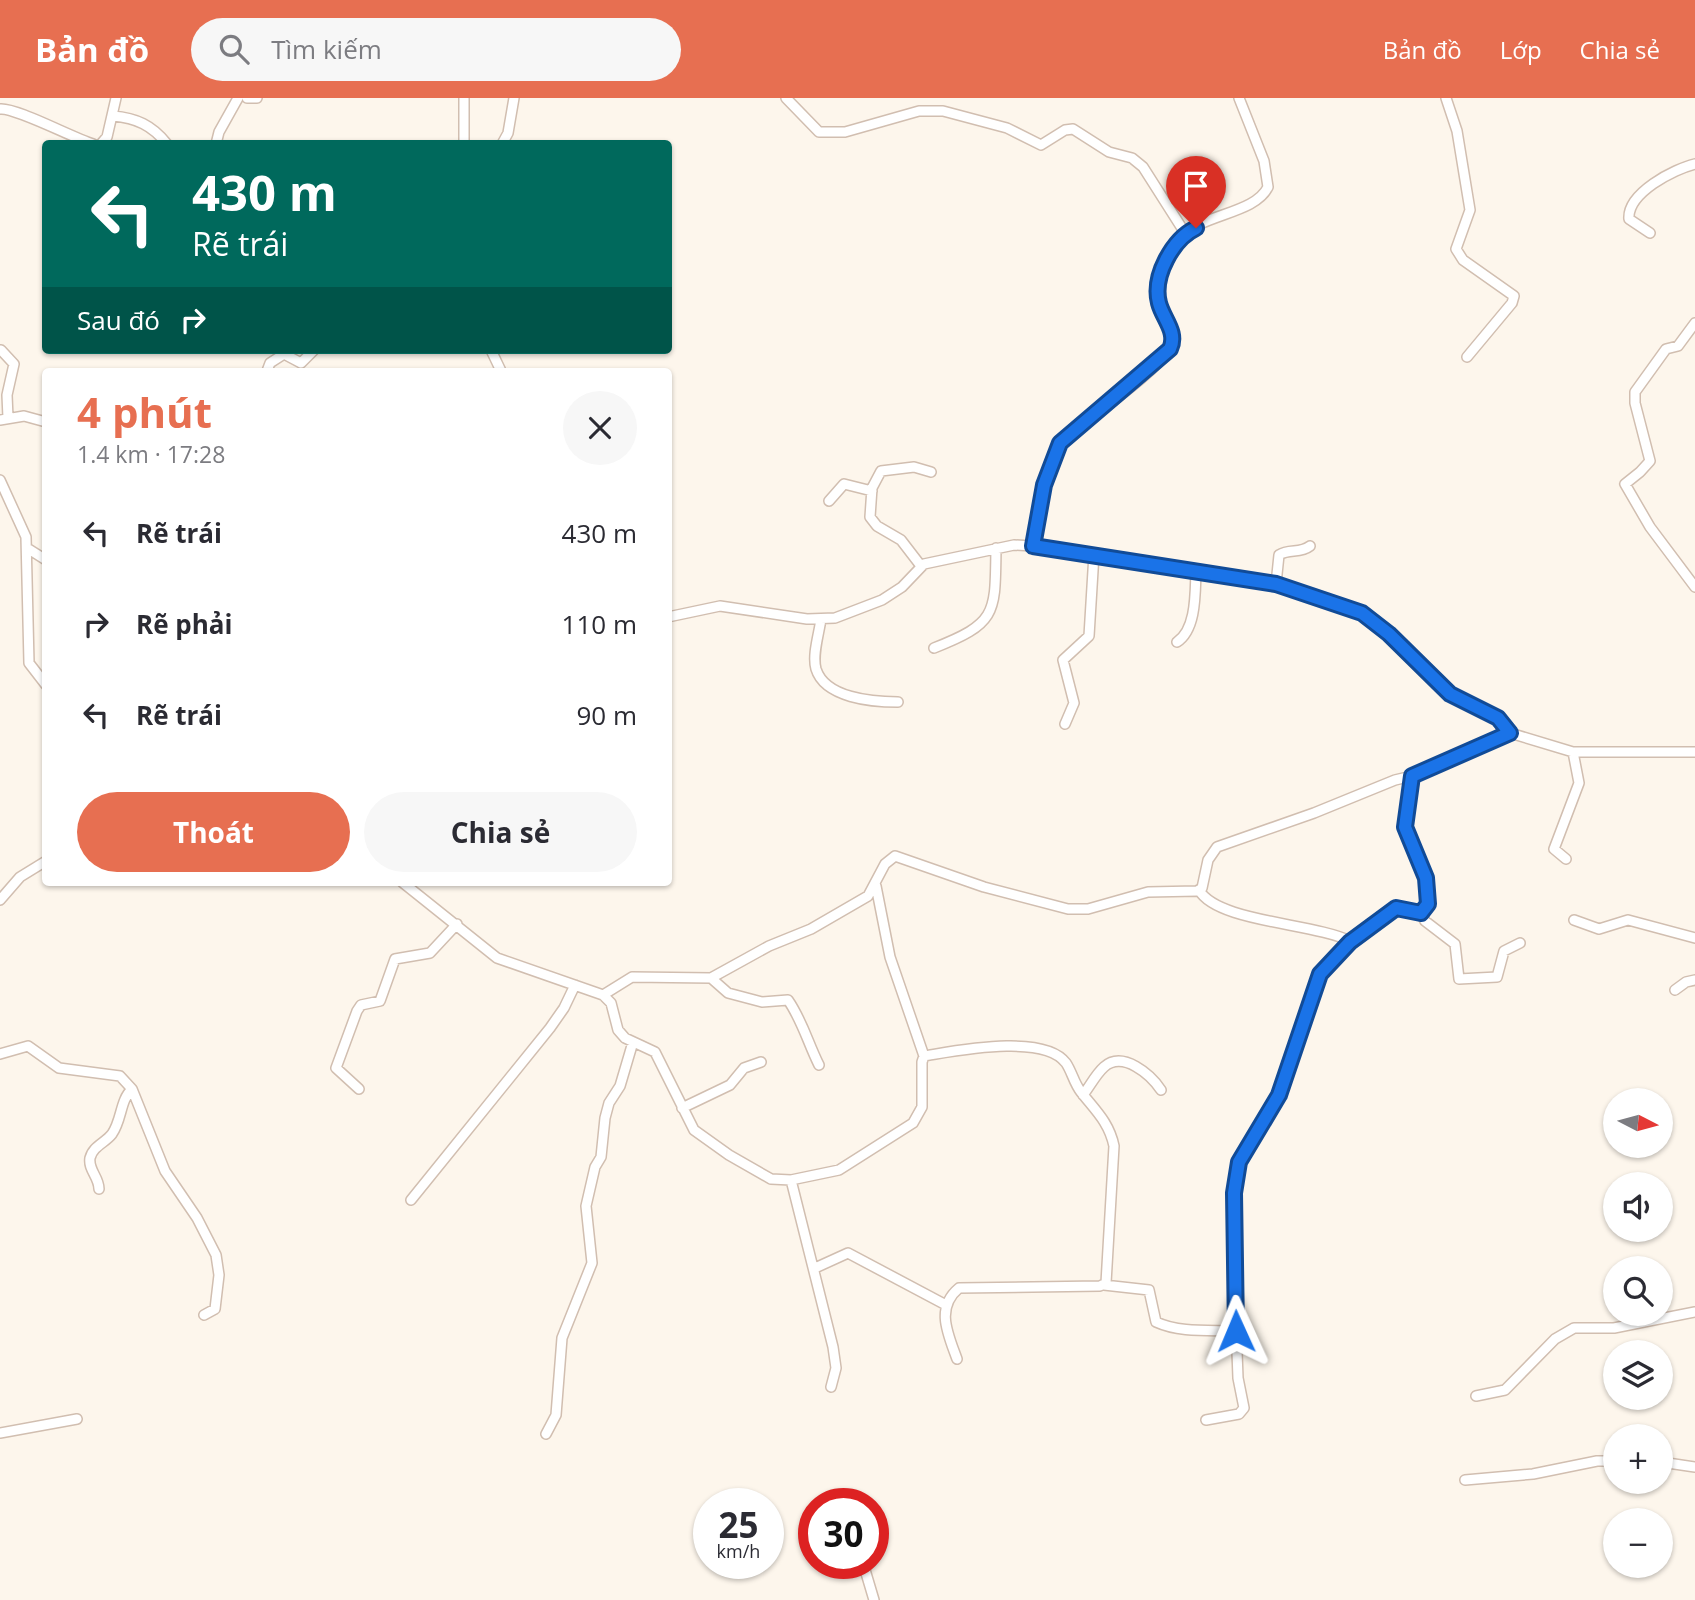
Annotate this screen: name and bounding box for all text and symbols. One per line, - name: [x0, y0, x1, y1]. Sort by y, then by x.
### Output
- search box: [191, 18, 681, 81]
- text: Bản đồ: [35, 27, 149, 72]
- icon: search: [215, 30, 253, 68]
- text: Tìm kiếm: [271, 31, 382, 67]
- text: Bản đồ: [1383, 33, 1462, 66]
- text: Lớp: [1500, 33, 1542, 66]
- text: Chia sẻ: [1580, 33, 1660, 66]
- pin: [1166, 156, 1226, 228]
- text: 430 m: [192, 159, 337, 225]
- icon: arrive: [1177, 167, 1215, 205]
- icon: left: [77, 168, 168, 259]
- text: Rẽ trái: [192, 222, 288, 265]
- icon: right: [174, 301, 212, 339]
- text: Sau đó: [77, 302, 160, 338]
- text: 4 phút: [77, 383, 212, 440]
- button: close: [563, 391, 637, 465]
- text: 1.4 km · 17:28: [77, 438, 225, 470]
- icon: left: [77, 514, 115, 552]
- text: Rẽ trái: [136, 515, 222, 551]
- text: 430 m: [562, 515, 637, 551]
- icon: right: [77, 605, 115, 643]
- text: Rẽ phải: [136, 606, 232, 642]
- text: 110 m: [562, 606, 637, 642]
- icon: left: [77, 696, 115, 734]
- text: Rẽ trái: [136, 697, 222, 733]
- text: 90 m: [576, 697, 637, 733]
- button: Thoát: [77, 792, 350, 872]
- button: Chia sẻ: [364, 792, 637, 872]
- north arrow: [1603, 1088, 1673, 1158]
- map controls: [1603, 1088, 1673, 1578]
- button: sound: [1603, 1172, 1673, 1242]
- button: search: [1603, 1256, 1673, 1326]
- position arrow: [1199, 1294, 1273, 1368]
- button: layers: [1603, 1340, 1673, 1410]
- button: +: [1603, 1424, 1673, 1494]
- speed limit sign: 30: [798, 1488, 889, 1579]
- text: 25: [718, 1501, 759, 1548]
- button: −: [1603, 1508, 1673, 1578]
- text: km/h: [717, 1539, 760, 1563]

